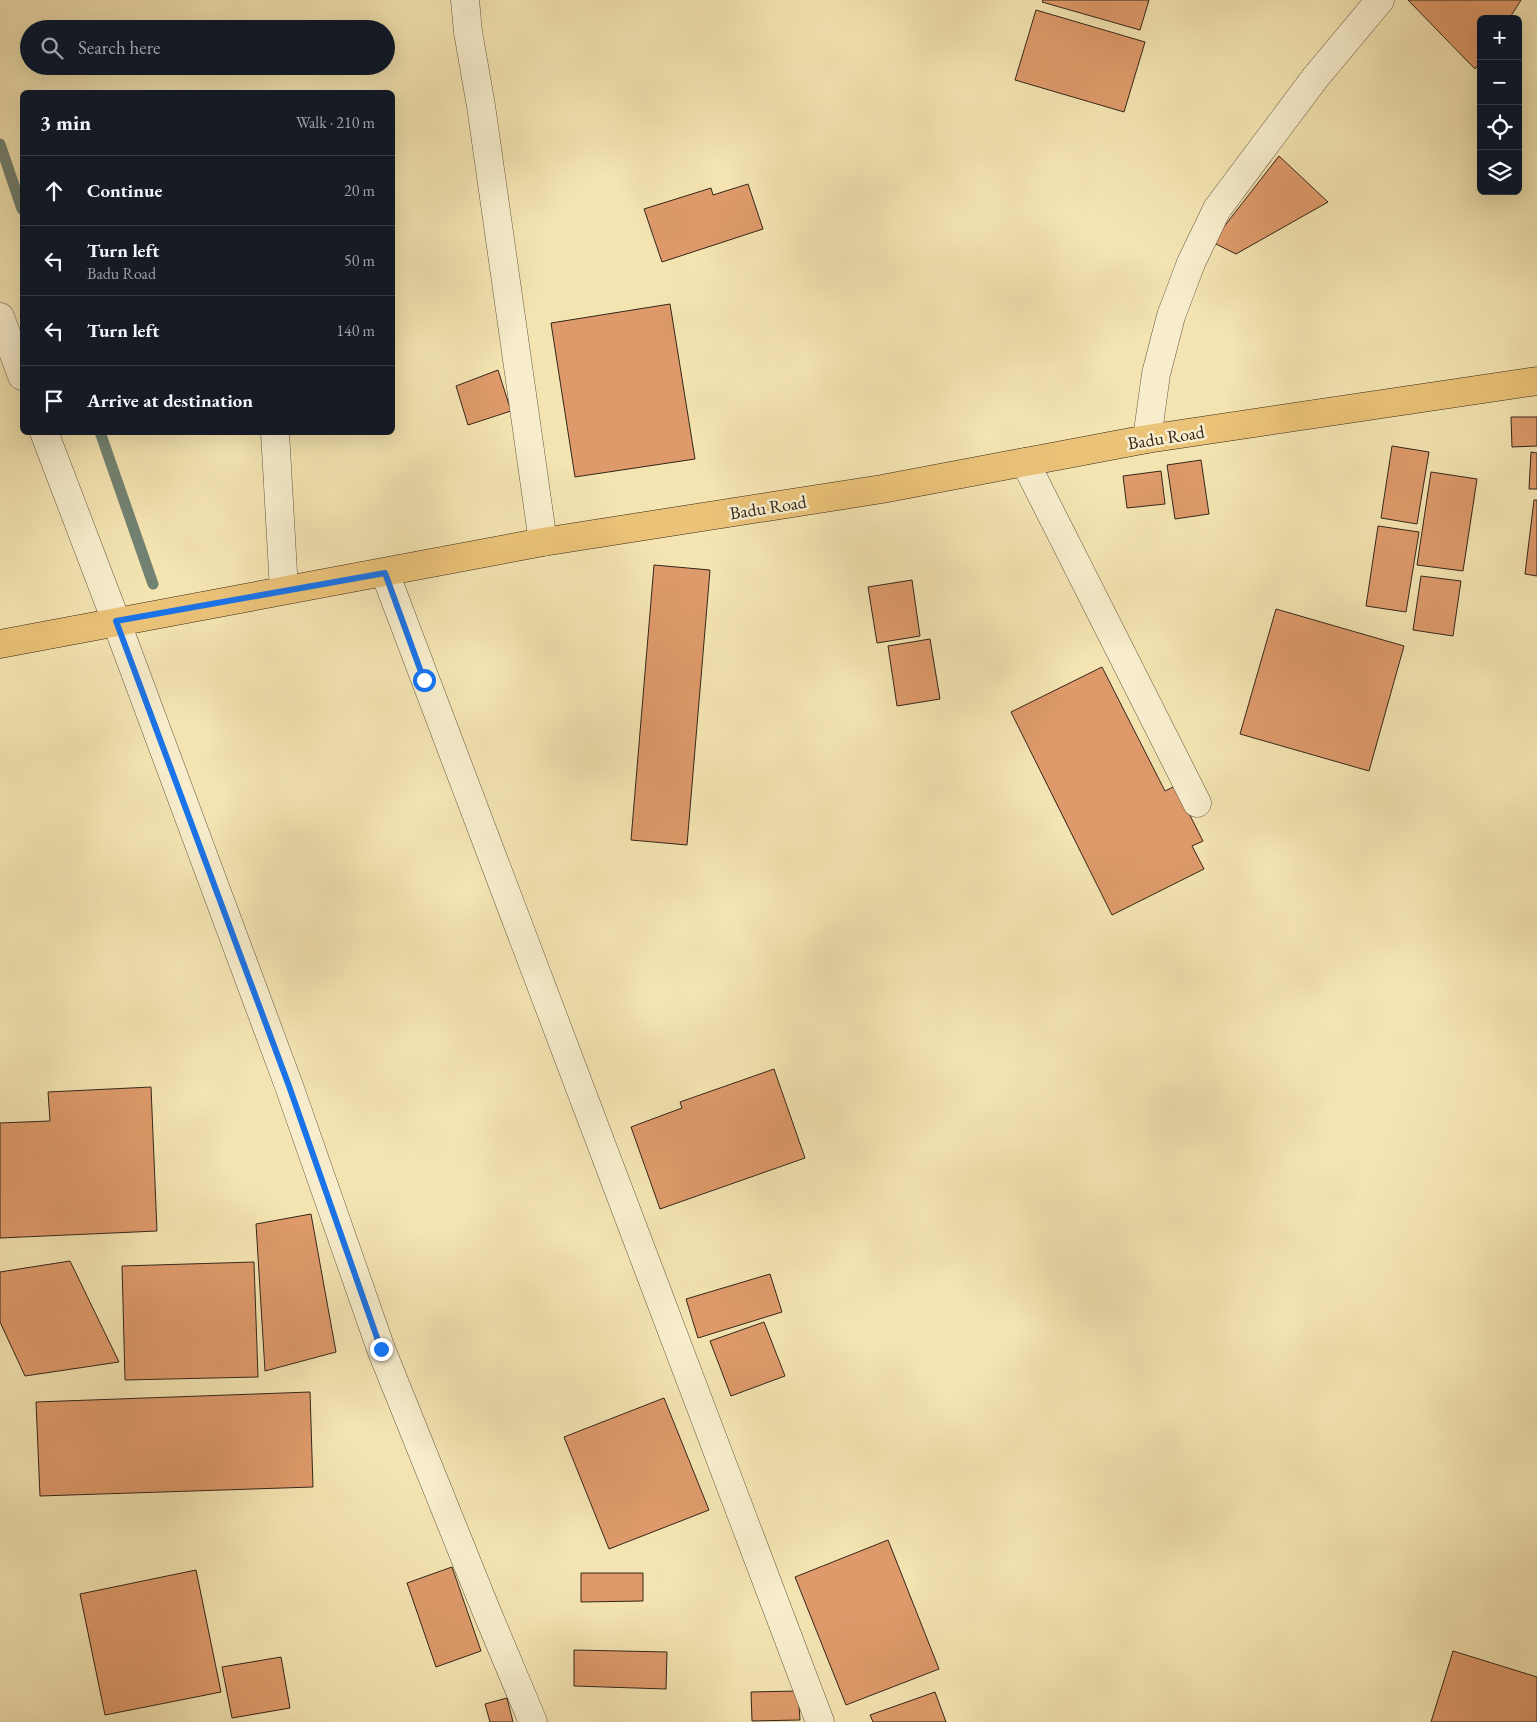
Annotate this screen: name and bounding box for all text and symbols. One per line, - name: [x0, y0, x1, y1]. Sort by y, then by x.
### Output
- map controls: [1477, 15, 1522, 195]
- button: +: [1477, 15, 1522, 60]
- search box: [20, 20, 395, 75]
- icon: search: [38, 34, 66, 62]
- text: Search here: [78, 35, 160, 60]
- button: −: [1477, 60, 1522, 105]
- button: locate: [1477, 105, 1522, 150]
- text: 3 min: [40, 109, 91, 136]
- text: Walk · 210 m: [296, 112, 375, 133]
- button: layers: [1477, 150, 1522, 195]
- icon: ahead: [40, 177, 68, 205]
- text: Continue: [87, 178, 162, 203]
- text: 20 m: [344, 180, 375, 201]
- text: Turn left: [87, 238, 159, 263]
- icon: left: [40, 247, 68, 275]
- text: 50 m: [344, 250, 375, 271]
- text: Badu Road: [87, 263, 156, 284]
- icon: left: [40, 317, 68, 345]
- text: Turn left: [87, 318, 159, 343]
- text: 140 m: [336, 320, 375, 341]
- icon: arrive: [40, 387, 68, 415]
- text: Arrive at destination: [87, 388, 253, 413]
- street label: Badu Road: [1126, 419, 1207, 454]
- street label: Badu Road: [728, 489, 809, 524]
- route start: [413, 669, 436, 692]
- route end: [370, 1338, 393, 1361]

